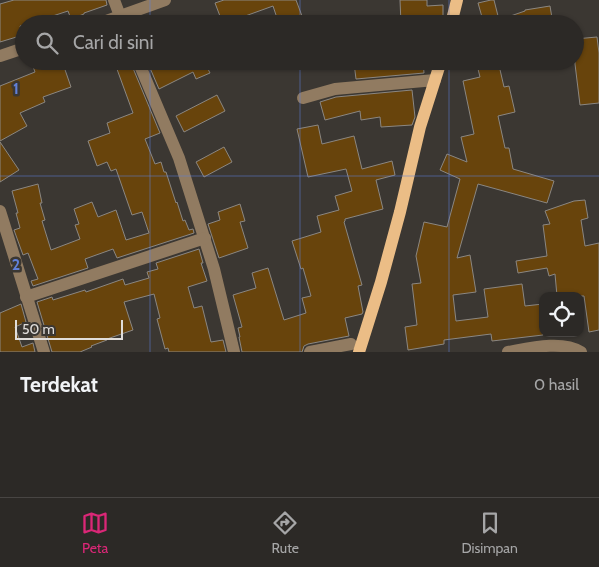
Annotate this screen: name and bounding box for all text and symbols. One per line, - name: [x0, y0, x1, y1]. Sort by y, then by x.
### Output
- search box: [15, 15, 584, 70]
- icon: search: [33, 29, 61, 57]
- text: Cari di sini: [73, 31, 154, 54]
- text: 1: [13, 79, 19, 98]
- text: 2: [12, 255, 20, 274]
- map controls: [539, 292, 584, 337]
- button: locate: [539, 292, 584, 337]
- scale bar: [15, 317, 122, 340]
- text: 50 m: [22, 320, 55, 338]
- text: Terdekat: [20, 372, 98, 397]
- text: 0 hasil: [534, 375, 579, 394]
- tab: Peta: [81, 509, 109, 557]
- tab: Rute: [271, 509, 299, 557]
- tab: Disimpan: [461, 509, 518, 557]

